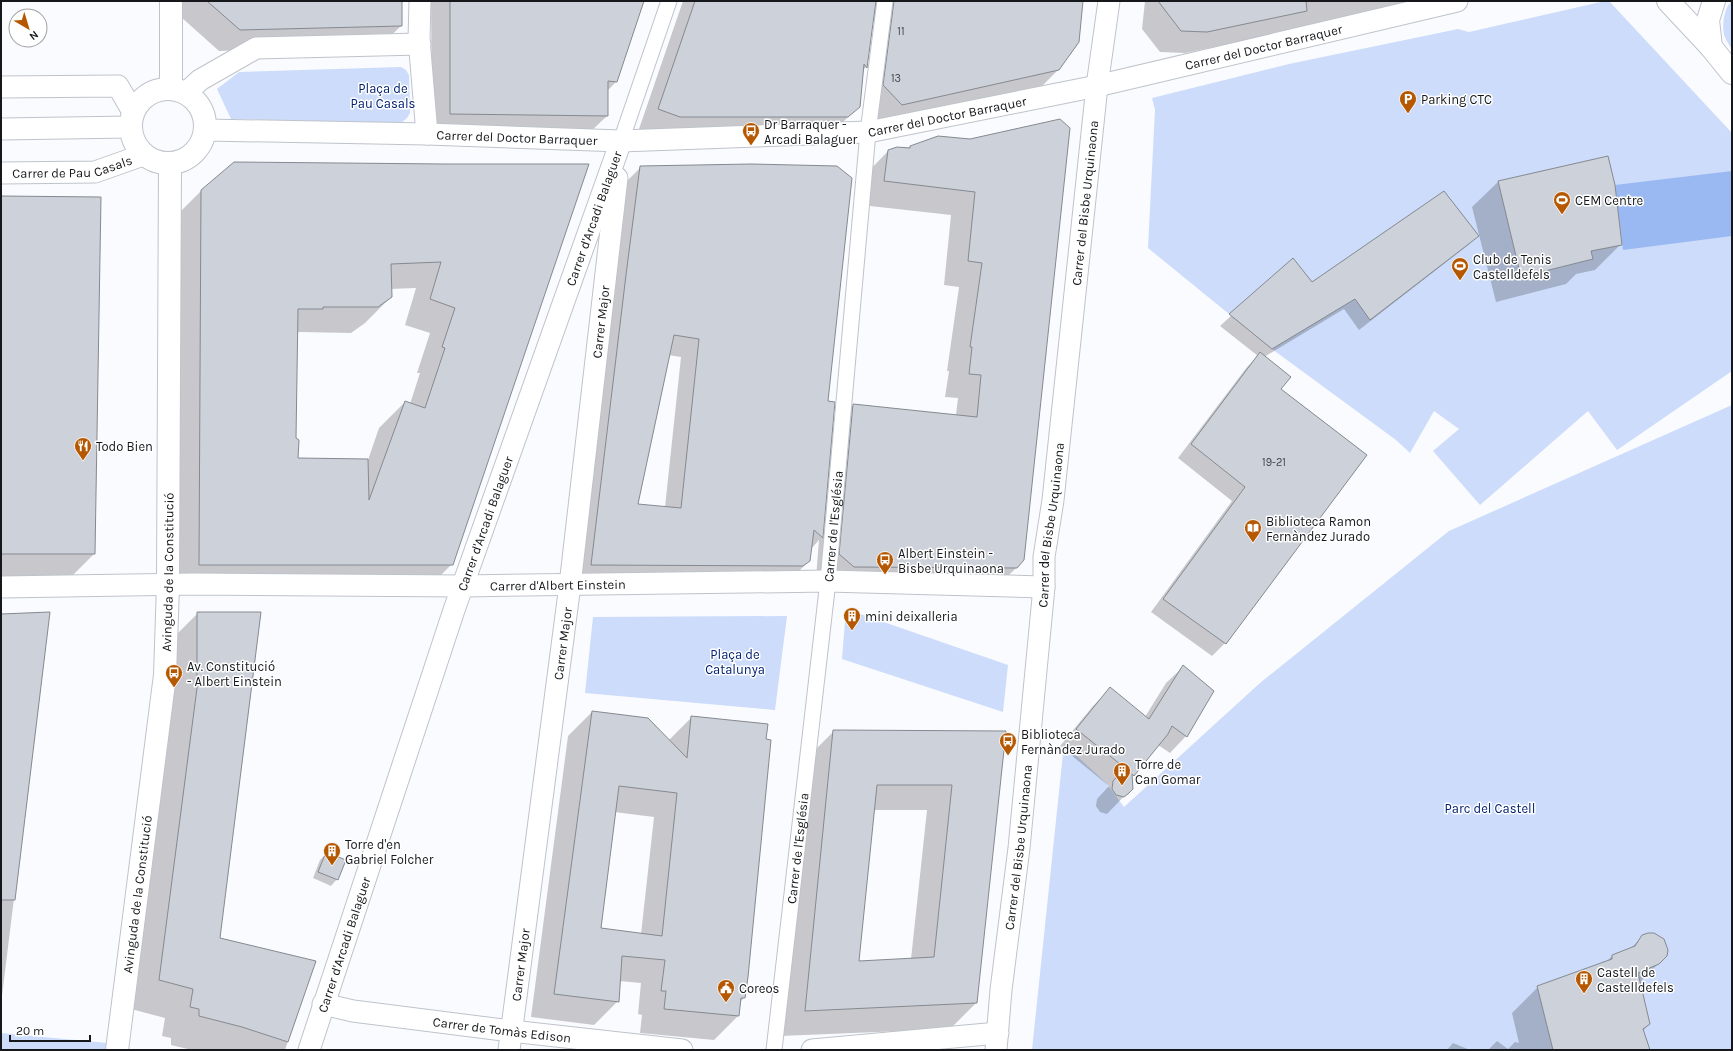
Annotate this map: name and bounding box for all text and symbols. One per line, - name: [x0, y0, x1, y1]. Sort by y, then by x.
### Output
- north arrow: [8, 8, 48, 48]
- street label: Carrer del Doctor Barraquer: [1184, 21, 1344, 73]
- house number: 11: [897, 25, 905, 38]
- text: N: [27, 28, 41, 43]
- house number: 13: [891, 72, 901, 85]
- park label: Plaça de Pau Casals: [351, 81, 416, 111]
- parking icon: Parking CTC: [1398, 89, 1418, 114]
- place label: Parking CTC: [1421, 92, 1492, 107]
- street label: Carrer del Doctor Barraquer: [867, 93, 1028, 140]
- place label: Dr Barraquer - Arcadi Balaguer: [764, 117, 858, 147]
- street label: Carrer del Bisbe Urquinaona: [1069, 120, 1101, 286]
- bus stop icon: Dr Barraquer - Arcadi Balaguer: [741, 121, 761, 146]
- street label: Carrer del Doctor Barraquer: [436, 127, 598, 148]
- street label: Carrer d'Arcadi Balaguer: [563, 149, 625, 288]
- street label: Carrer de Pau Casals: [12, 152, 134, 181]
- sports icon: CEM Centre: [1552, 190, 1572, 215]
- place label: CEM Centre: [1575, 193, 1643, 208]
- place label: Club de Tenis Castelldefels: [1473, 252, 1552, 282]
- sports icon: Club de Tenis Castelldefels: [1450, 256, 1470, 281]
- street label: Carrer Major: [589, 284, 613, 359]
- restaurant icon: Todo Bien: [73, 436, 93, 461]
- place label: Todo Bien: [96, 439, 153, 454]
- street label: Carrer del Bisbe Urquinaona: [1035, 442, 1067, 608]
- street label: Carrer d'Arcadi Balaguer: [454, 454, 516, 593]
- house number: 19-21: [1262, 456, 1286, 469]
- street label: Carrer de l'Església: [821, 470, 846, 583]
- street label: Avinguda de la Constitució: [159, 493, 176, 652]
- place label: Biblioteca Ramon Fernàndez Jurado: [1266, 514, 1371, 544]
- library icon: Biblioteca Ramon Fernàndez Jurado: [1243, 518, 1263, 543]
- place label: Albert Einstein - Bisbe Urquinaona: [898, 546, 1004, 577]
- bus stop icon: Albert Einstein - Bisbe Urquinaona: [875, 550, 895, 575]
- street label: Carrer d'Albert Einstein: [490, 577, 626, 594]
- street label: Carrer Major: [551, 606, 575, 681]
- building icon: mini deixalleria: [842, 606, 862, 631]
- place label: mini deixalleria: [865, 609, 958, 624]
- park label: Plaça de Catalunya: [705, 647, 765, 677]
- place label: Av. Constitució - Albert Einstein: [187, 659, 282, 689]
- bus stop icon: Av. Constitució - Albert Einstein: [164, 663, 184, 688]
- place label: Biblioteca Fernàndez Jurado: [1021, 727, 1125, 757]
- bus stop icon: Biblioteca Fernàndez Jurado: [998, 731, 1018, 756]
- place label: Torre de Can Gomar: [1135, 757, 1201, 787]
- building icon: Torre de Can Gomar: [1112, 761, 1132, 786]
- street label: Carrer del Bisbe Urquinaona: [1002, 764, 1035, 931]
- street label: Carrer de l'Església: [784, 792, 812, 905]
- park label: Parc del Castell: [1445, 801, 1535, 816]
- street label: Avinguda de la Constitució: [120, 814, 155, 974]
- place label: Torre d'en Gabriel Folcher: [345, 837, 434, 867]
- building icon: Torre d'en Gabriel Folcher: [322, 841, 342, 866]
- street label: Carrer d'Arcadi Balaguer: [315, 875, 374, 1014]
- street label: Carrer Major: [508, 927, 533, 1002]
- place label: Castell de Castelldefels: [1597, 965, 1674, 995]
- building icon: Castell de Castelldefels: [1574, 969, 1594, 994]
- public building icon: Coreos: [716, 978, 736, 1003]
- place label: Coreos: [739, 981, 780, 996]
- street label: Carrer de Tomàs Edison: [432, 1014, 572, 1046]
- scale bar: [10, 1017, 90, 1043]
- text: 20 m: [16, 1024, 44, 1038]

